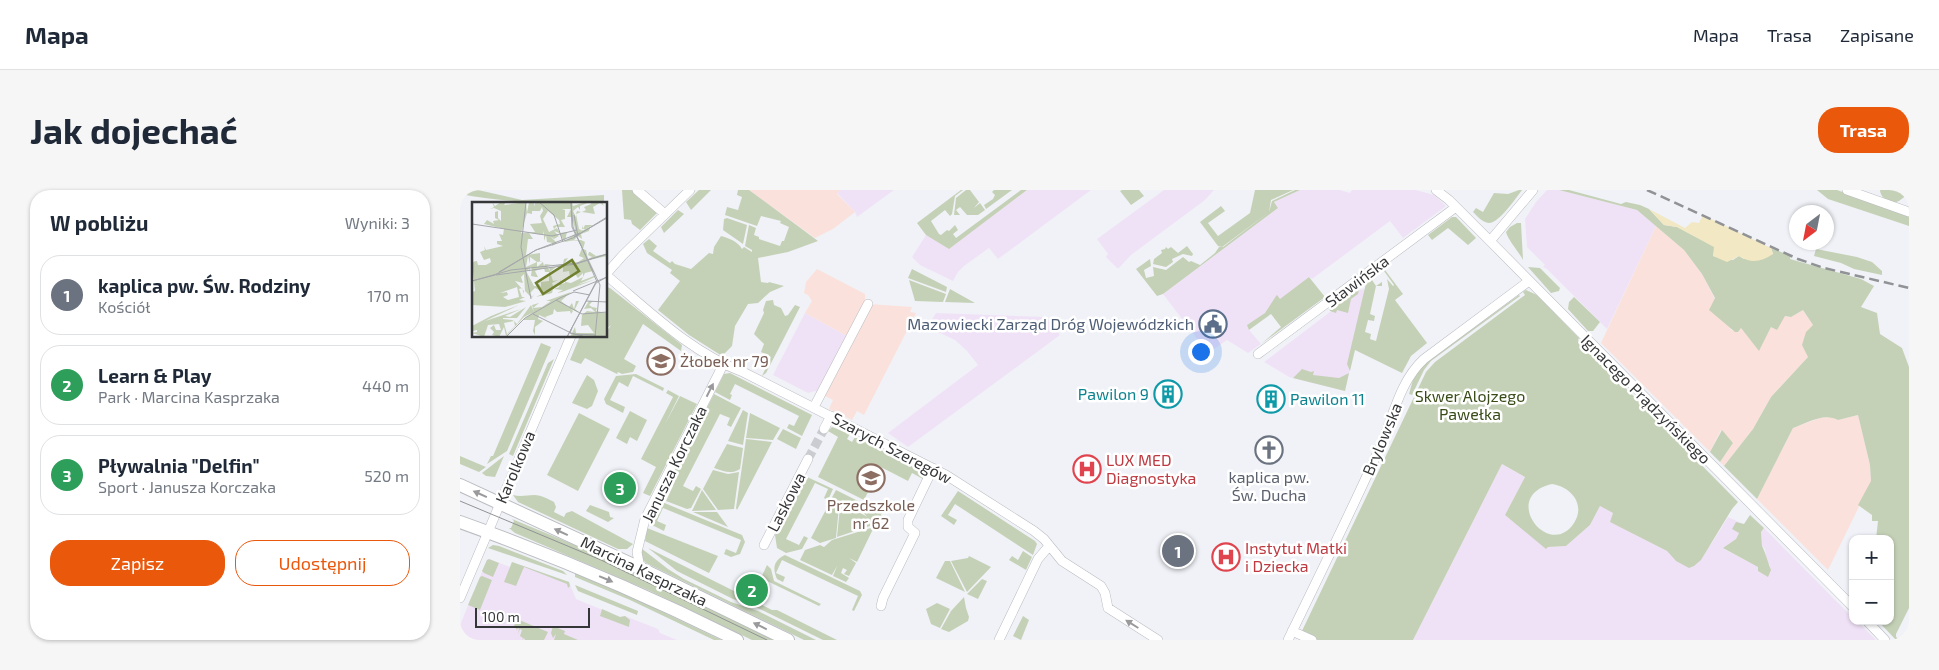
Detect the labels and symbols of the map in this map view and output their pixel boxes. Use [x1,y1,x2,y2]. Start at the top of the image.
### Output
inset map [472,202,608,338]
north arrow [1789,205,1834,250]
street label: Sławińska [1321,251,1392,311]
public building icon: Mazowiecki Zarząd Dróg Wojewódzkich [1198,309,1228,339]
place label: Mazowiecki Zarząd Dróg Wojewódzkich [907,314,1194,334]
street label: Ignacego Prądzyńskiego [1578,330,1715,467]
your location [1188,339,1214,365]
school or university icon: Żłobek nr 79 [646,346,676,376]
place label: Żłobek nr 79 [680,351,769,370]
building icon: Pawilon 9 [1153,379,1183,409]
one-way arrow [706,383,714,397]
place label: Pawilon 9 [1078,384,1149,403]
building icon: Pawilon 11 [1256,384,1286,414]
park label: Skwer Alojzego Pawełka [1415,386,1525,423]
place label: Pawilon 11 [1290,389,1365,408]
street label: Brylowska [1358,400,1405,478]
street label: Janusza Korczaka [637,402,710,525]
street label: Szarych Szeregów [829,408,955,487]
street label: Karolkowa [491,428,538,506]
church icon: kaplica pw. Św. Ducha [1254,435,1284,465]
place label: LUX MED Diagnostyka [1106,450,1196,487]
hospital icon: LUX MED Diagnostyka [1072,454,1102,484]
school or university icon: Przedszkole nr 62 [856,463,886,493]
place label: kaplica pw. Św. Ducha [1229,467,1309,504]
pin: 3 [604,469,636,507]
street label: Laskowa [763,469,809,535]
one-way arrow [473,489,487,497]
place label: Przedszkole nr 62 [827,495,915,532]
one-way arrow [554,527,568,535]
street label: Marcina Kasprzaka [578,532,711,609]
pin: 1 [1162,532,1194,570]
place label: Instytut Matki i Dziecka [1245,538,1347,575]
hospital icon: Instytut Matki i Dziecka [1211,542,1241,572]
pin: 2 [736,571,768,609]
one-way arrow [599,575,613,583]
scale bar [475,605,590,628]
one-way arrow [1125,619,1139,628]
one-way arrow [752,622,767,631]

